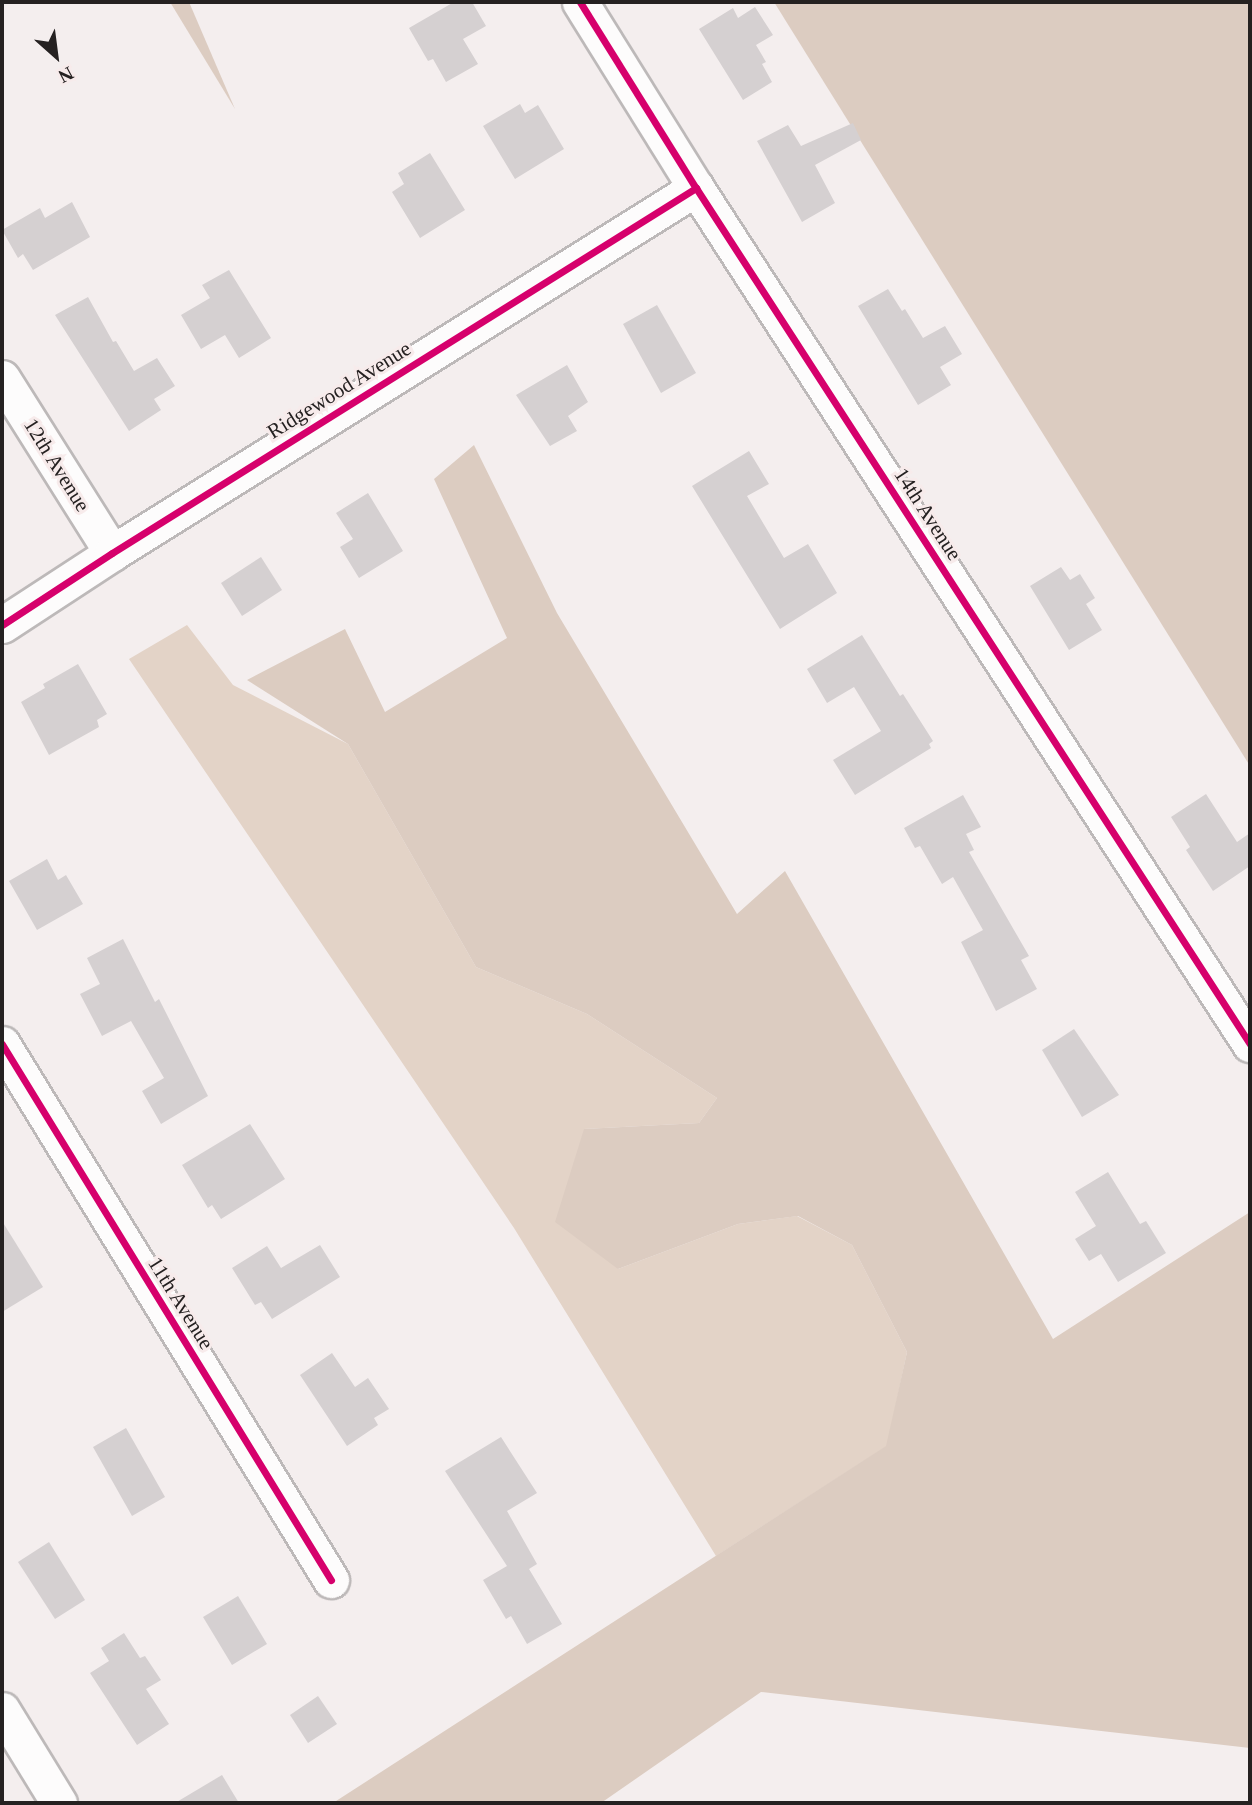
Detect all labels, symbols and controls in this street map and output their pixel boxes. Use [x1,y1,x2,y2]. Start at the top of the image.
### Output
north arrow [21,21,91,91]
text: N [55,62,77,87]
street label: Ridgewood Avenue [262,335,416,445]
street label: 12th Avenue [18,413,96,517]
street label: 14th Avenue [888,463,968,565]
street label: 11th Avenue [142,1252,220,1354]

